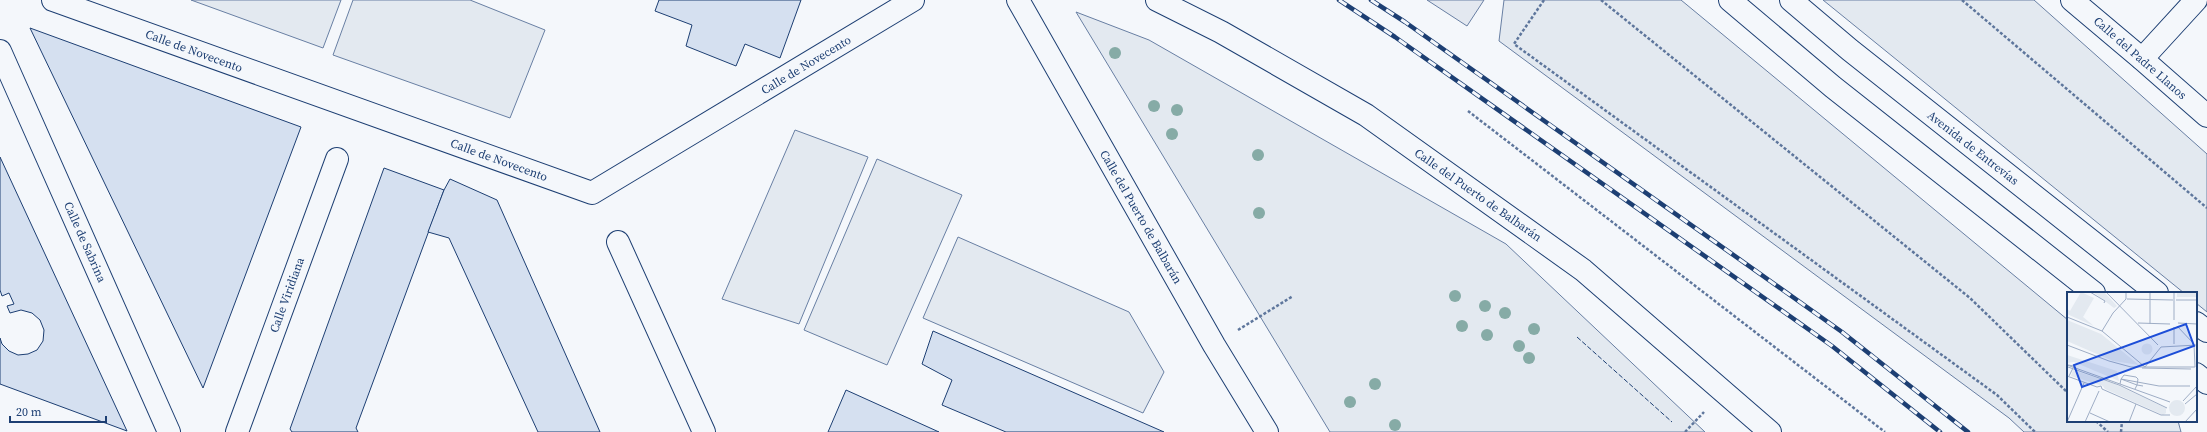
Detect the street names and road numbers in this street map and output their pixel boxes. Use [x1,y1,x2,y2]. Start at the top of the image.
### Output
street label: Calle del Padre Llanos [2090,13,2190,103]
street label: Calle de Novecento [143,26,245,76]
street label: Calle de Novecento [758,32,854,98]
street label: Avenida de Entrevías [1924,107,2022,189]
street label: Calle de Novecento [448,135,550,185]
street label: Calle del Puerto de Balbarán [1411,145,1545,245]
street label: Calle del Puerto de Balbarán [1096,147,1186,287]
street label: Calle de Sabrina [60,199,110,286]
street label: Calle Viridiana [266,254,308,335]

